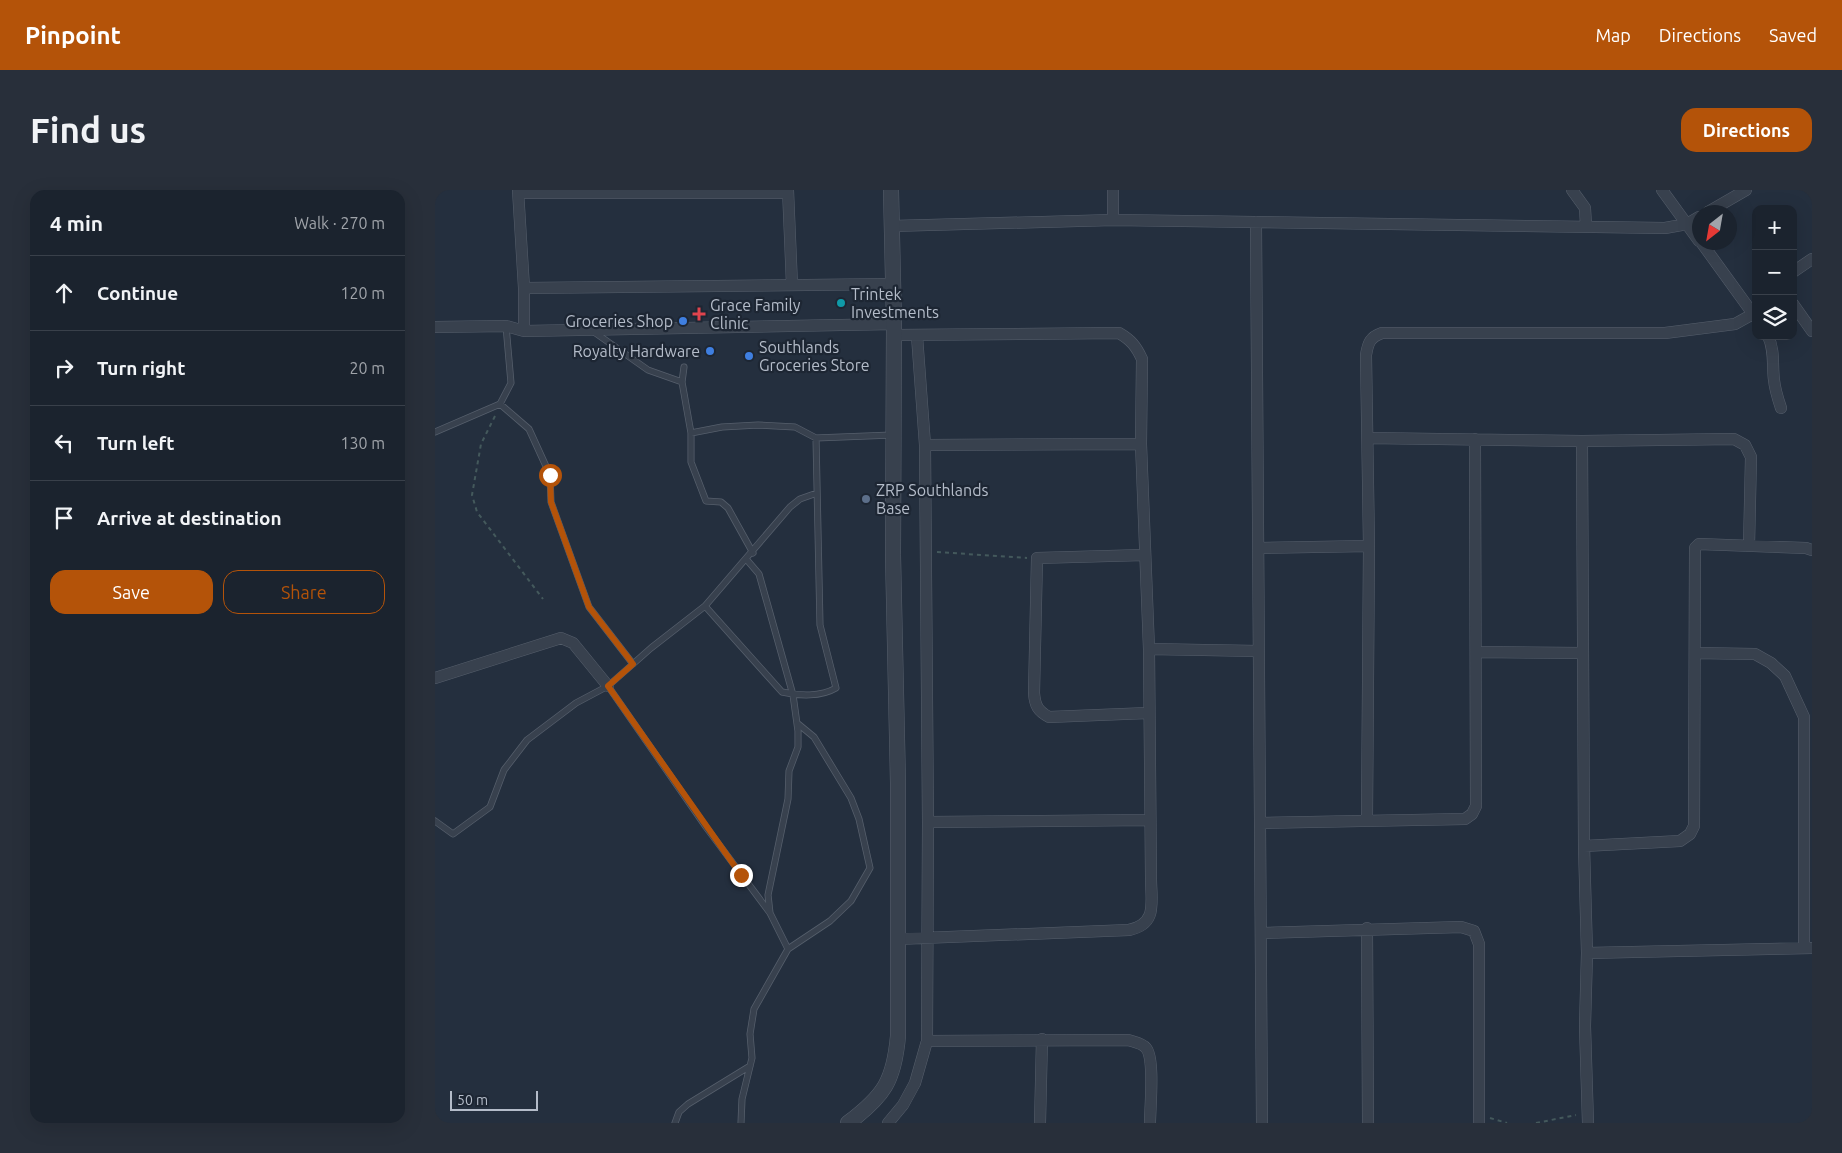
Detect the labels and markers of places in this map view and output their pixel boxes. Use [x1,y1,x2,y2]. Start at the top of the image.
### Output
place label: Trintek Investments [851,285,939,321]
place label: Grace Family Clinic [710,296,801,332]
marker: Trintek Investments [835,297,847,309]
marker: Grace Family Clinic [692,307,706,321]
place label: Groceries Shop [565,312,673,330]
marker: Groceries Shop [677,315,689,327]
place label: Southlands Groceries Store [759,338,870,374]
place label: Royalty Hardware [573,342,700,360]
marker: Royalty Hardware [704,345,716,357]
marker: Southlands Groceries Store [743,350,755,362]
place label: ZRP Southlands Base [876,481,989,517]
marker: ZRP Southlands Base [860,493,872,505]

